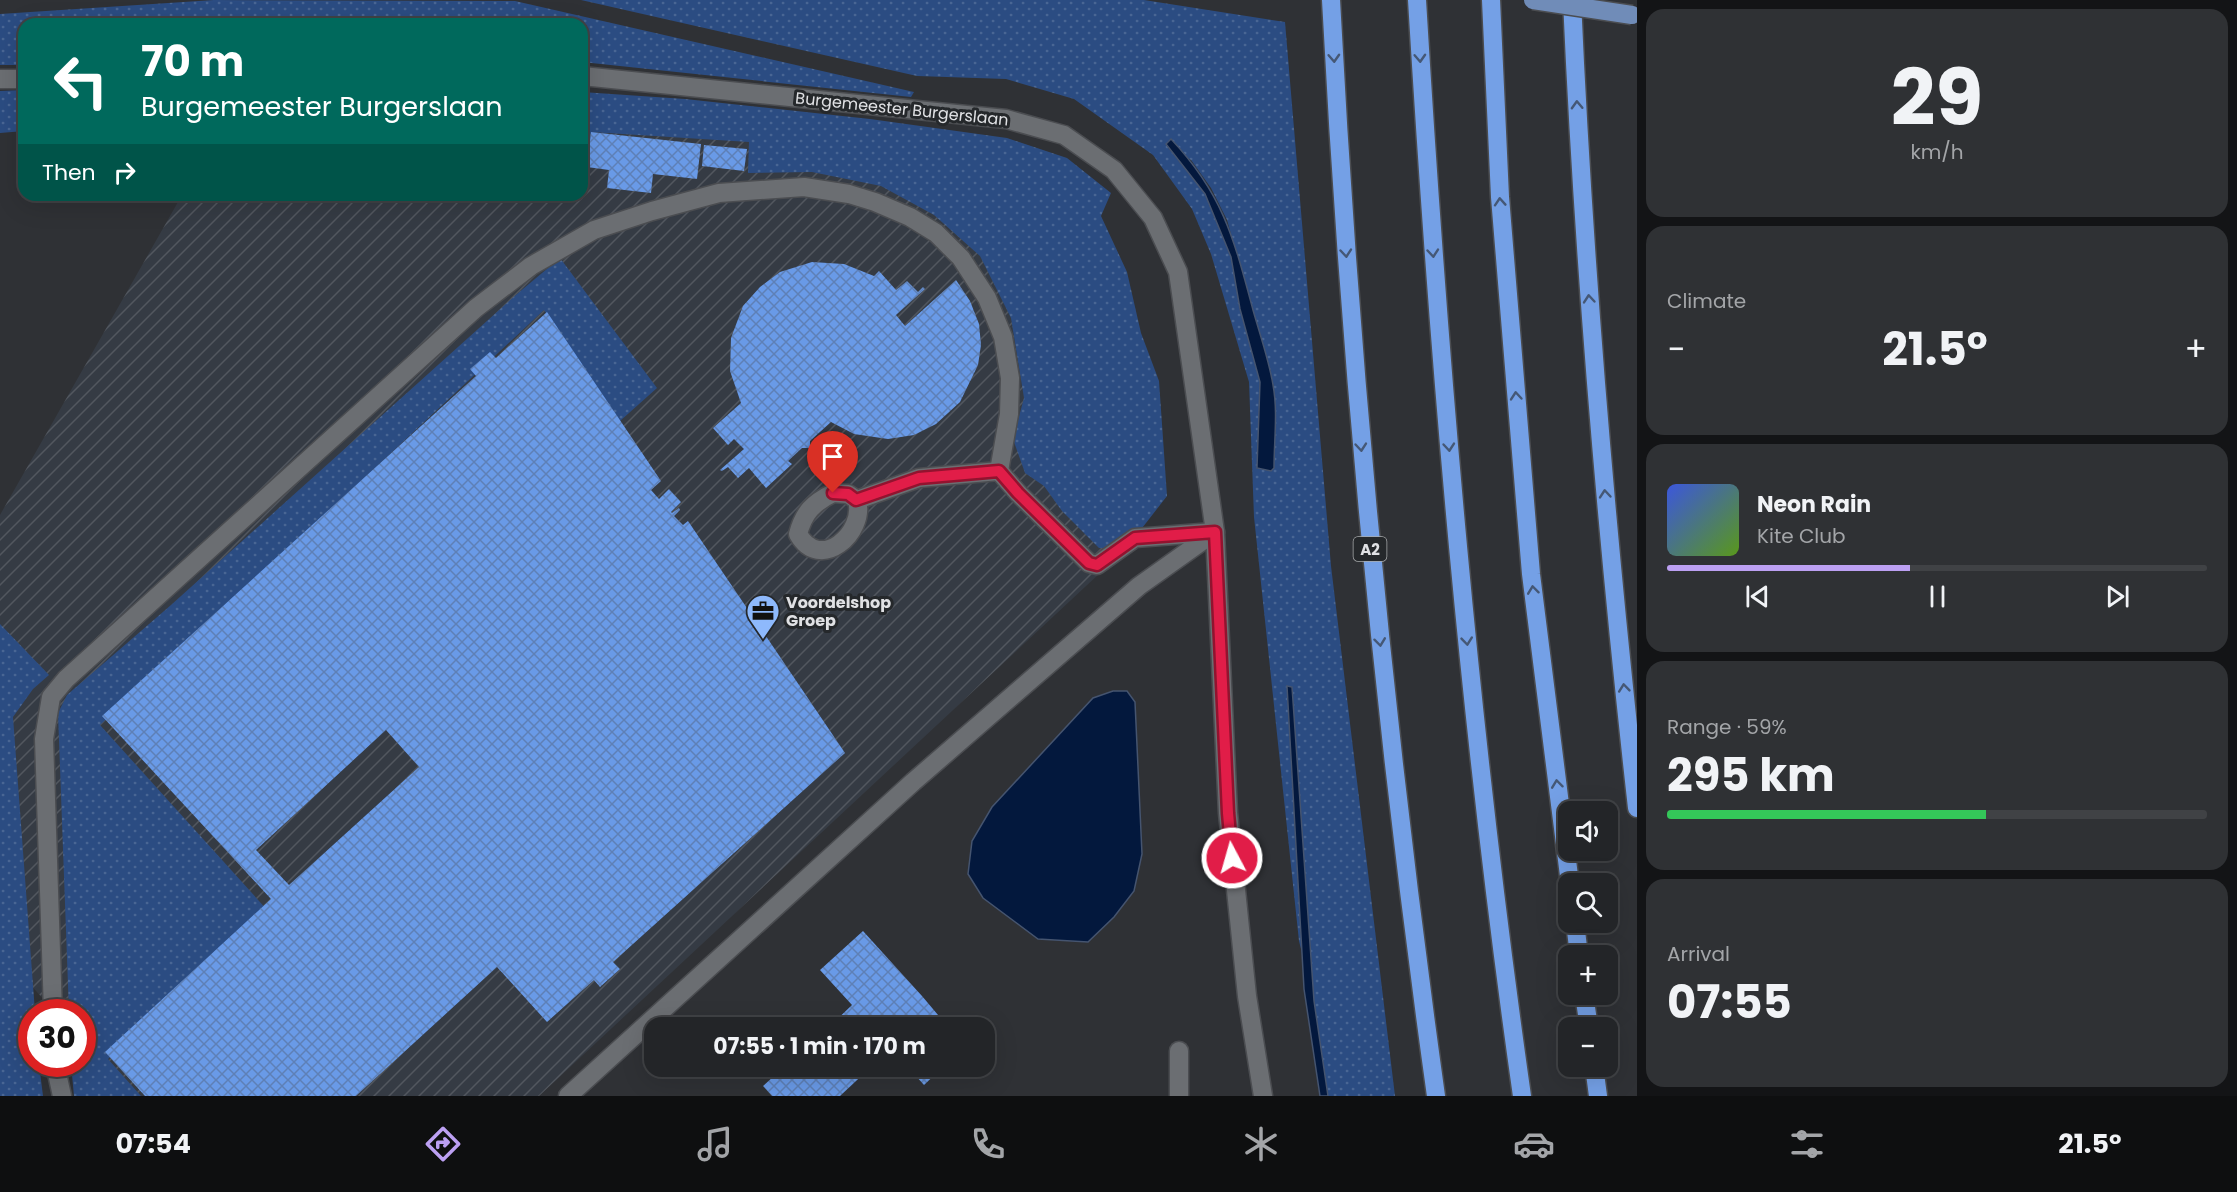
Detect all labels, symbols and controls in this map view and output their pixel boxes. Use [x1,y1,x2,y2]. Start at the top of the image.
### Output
text: 70 m [141,32,244,91]
icon: left [42,42,120,120]
text: 29 [1891,43,1983,152]
one-way arrow [1327,54,1340,63]
one-way arrow [1414,54,1427,63]
street label: Burgemeester Burgerslaan [794,86,1010,132]
text: Burgemeester Burgerslaan [141,88,503,125]
one-way arrow [1570,100,1583,109]
text: km/h [1910,138,1964,166]
icon: right [108,156,141,189]
text: Then [42,157,96,188]
one-way arrow [1494,197,1507,206]
one-way arrow [1426,248,1439,257]
one-way arrow [1339,249,1352,258]
text: Climate [1667,287,1746,315]
one-way arrow [1583,295,1596,304]
text: 21.5° [1882,318,1988,381]
text: − [1667,326,1685,373]
text: + [2184,326,2207,373]
one-way arrow [1510,392,1523,401]
pin [807,431,858,493]
icon: arrive [816,440,849,473]
one-way arrow [1355,443,1368,452]
one-way arrow [1442,443,1455,452]
one-way arrow [1599,489,1612,498]
text: Neon Rain [1757,489,1871,520]
text: Kite Club [1757,522,1846,550]
road number: A2 [1354,537,1386,561]
icon: previous [1741,580,1774,613]
icon: pause [1921,580,1954,613]
icon: next [2101,580,2134,613]
one-way arrow [1527,586,1540,595]
place label: Voordelshop Groep [786,591,891,632]
office icon: Voordelshop Groep [745,593,781,640]
one-way arrow [1373,637,1386,646]
one-way arrow [1460,637,1473,646]
one-way arrow [1618,683,1630,692]
text: Range · 59% [1667,713,1787,741]
text: 295 km [1667,744,1835,807]
one-way arrow [1552,779,1564,788]
map controls [1558,801,1618,1077]
button: sound [1558,801,1618,861]
position arrow [1200,826,1264,890]
button: search [1558,873,1618,933]
text: Arrival [1667,940,1730,968]
button: + [1558,945,1618,1005]
text: 07:55 [1667,971,1792,1034]
speed limit sign: 30 [18,999,96,1077]
button: − [1558,1017,1618,1077]
text: 07:55 · 1 min · 170 m [713,1031,926,1062]
icon: directions [422,1123,464,1165]
icon: music [694,1123,736,1165]
icon: phone [967,1123,1009,1165]
icon: climate [1240,1123,1282,1165]
icon: car [1513,1123,1555,1165]
icon: filters [1786,1123,1828,1165]
text: 07:54 [115,1125,191,1162]
text: 21.5° [2058,1125,2122,1162]

